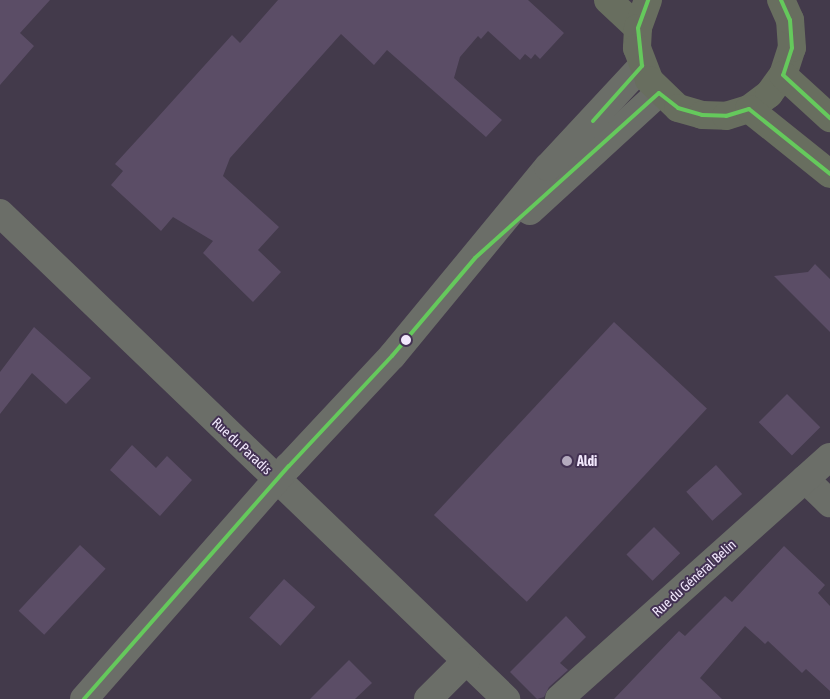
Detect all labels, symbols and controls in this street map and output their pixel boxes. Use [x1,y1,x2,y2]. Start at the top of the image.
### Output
unlabelled marker [401,335,411,345]
street label: Rue du Paradis [209,414,275,478]
place label: Aldi [577,453,597,469]
marker: Aldi [561,455,573,467]
street label: Rue du Général Belin [649,536,739,620]

